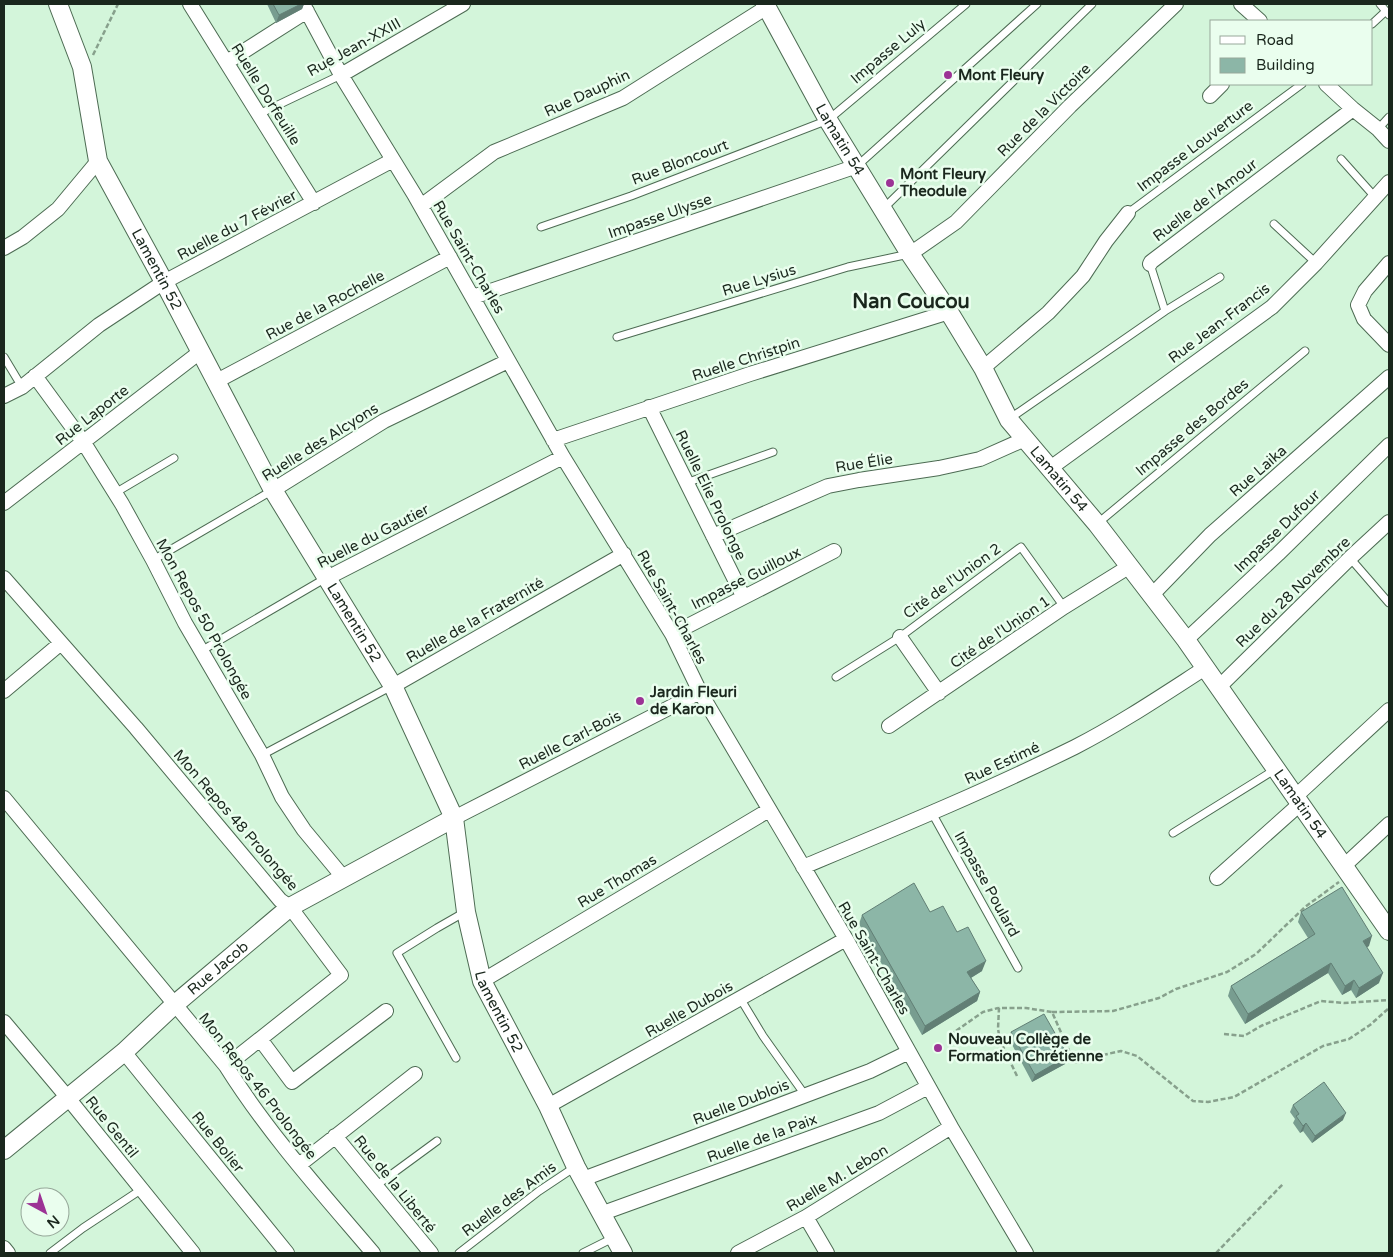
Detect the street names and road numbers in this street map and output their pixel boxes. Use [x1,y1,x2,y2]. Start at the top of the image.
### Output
street label: Rue Jean-XXIII [304,14,404,80]
street label: Impasse Luly [847,14,929,88]
street label: Ruelle Dorfeuille [227,40,305,148]
street label: Rue de la Victoire [994,60,1094,160]
street label: Rue Dauphin [541,65,633,121]
street label: Impasse Louverture [1134,97,1256,195]
street label: Lamatin 54 [812,101,869,179]
street label: Rue Bloncourt [629,135,731,189]
street label: Ruelle de l'Amour [1149,155,1261,245]
street label: Ruelle du 7 Février [174,186,300,264]
street label: Impasse Ulysse [606,190,714,242]
street label: Rue Saint-Charles [429,197,509,317]
street label: Lamentin 52 [128,225,186,313]
street label: Rue Lysius [720,260,798,300]
street label: Rue de la Rochelle [263,266,387,344]
street label: Rue Jean-Francis [1165,279,1273,367]
street label: Ruelle Christpin [690,333,802,385]
street label: Impasse des Bordes [1132,375,1252,479]
street label: Rue Laporte [52,381,132,449]
street label: Ruelle des Alcyons [259,399,381,485]
street label: Ruelle Elie Prolonge [672,427,750,563]
street label: Rue Laika [1226,441,1290,501]
street label: Lamatin 54 [1026,443,1092,516]
street label: Rue Élie [834,450,894,476]
street label: Impasse Dufour [1230,485,1324,576]
street label: Ruelle du Gautier [314,500,432,572]
street label: Rue du 28 Novembre [1232,533,1354,651]
street label: Mon Repos 50 Prolongée [152,535,256,703]
street label: Cité de l'Union 2 [900,539,1004,623]
street label: Impasse Guilloux [688,543,804,613]
street label: Rue Saint-Charles [633,547,711,667]
street label: Ruelle de la Fraternité [403,573,547,667]
street label: Lamentin 52 [323,580,385,666]
street label: Cité de l'Union 1 [947,592,1053,672]
street label: Ruelle Carl-Bois [516,707,624,773]
street label: Rue Estimé [962,738,1042,788]
street label: Mon Repos 48 Prolongée [170,746,302,894]
street label: Lamatin 54 [1270,766,1331,842]
street label: Impasse Poulard [951,828,1023,940]
street label: Rue Thomas [574,850,660,912]
street label: Rue Saint-Charles [834,898,914,1018]
street label: Rue Jacob [184,937,252,999]
street label: Lamentin 52 [471,969,527,1056]
street label: Ruelle Dubois [642,977,736,1041]
street label: Mon Repos 46 Prolongée [195,1009,321,1163]
street label: Ruelle Dublois [690,1075,792,1129]
street label: Rue Gentil [82,1092,142,1162]
street label: Rue Bolier [188,1108,248,1176]
street label: Ruelle de la Paix [704,1110,820,1166]
street label: Rue de la Liberté [350,1132,440,1236]
street label: Ruelle M. Lebon [783,1141,891,1215]
street label: Ruelle des Amis [458,1158,560,1240]

